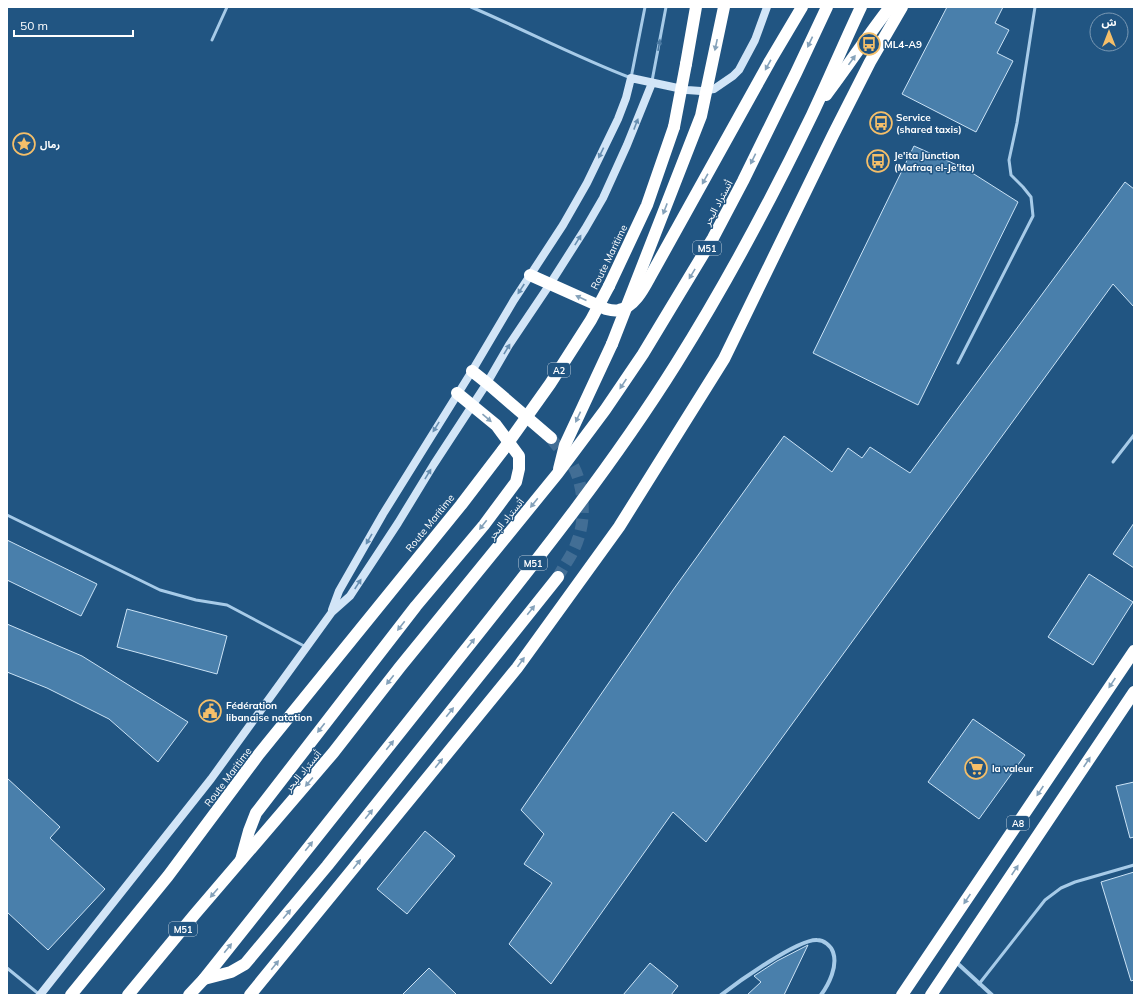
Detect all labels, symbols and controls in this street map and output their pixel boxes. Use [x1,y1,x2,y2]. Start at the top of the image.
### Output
scale bar [14,12,133,38]
north arrow [1089,12,1129,52]
text: ش [1101,15,1117,29]
text: 50 m [20,18,48,33]
bus stop icon: ML4-A9 [856,31,882,57]
one-way arrow [807,37,813,48]
place label: ML4-A9 [884,38,922,51]
one-way arrow [656,39,662,51]
one-way arrow [713,39,719,51]
one-way arrow [848,54,856,65]
one-way arrow [765,59,772,71]
bus stop icon: Service (shared taxis) [868,110,894,136]
place label: Service (shared taxis) [896,111,962,136]
one-way arrow [633,119,639,130]
place icon: رمال [11,131,37,157]
place label: رمال [40,138,60,151]
one-way arrow [598,148,604,159]
bus stop icon: Je'ita Junction (Mafraq el-Je'ita) [865,148,891,174]
place label: Je'ita Junction (Mafraq el-Je'ita) [894,149,975,174]
one-way arrow [750,154,756,165]
one-way arrow [702,173,709,185]
street label: أتستراد البحر [700,178,736,229]
one-way arrow [661,203,667,215]
street label: Route Maritime [588,222,630,292]
one-way arrow [574,234,581,246]
road number: M51 [693,241,721,255]
one-way arrow [688,268,695,280]
one-way arrow [517,284,525,294]
one-way arrow [575,295,587,301]
one-way arrow [503,343,510,355]
road number: A2 [548,363,570,377]
one-way arrow [619,379,627,389]
one-way arrow [575,411,581,423]
one-way arrow [482,414,492,423]
one-way arrow [433,422,440,433]
one-way arrow [424,468,431,480]
street label: Route Maritime [403,492,457,554]
street label: أتستراد البحر [485,495,527,543]
one-way arrow [529,498,538,509]
one-way arrow [479,520,488,531]
one-way arrow [365,533,372,545]
road number: M51 [519,556,547,570]
one-way arrow [354,579,362,589]
one-way arrow [527,605,536,616]
one-way arrow [396,620,405,631]
one-way arrow [467,637,475,648]
one-way arrow [517,657,525,668]
one-way arrow [386,675,394,686]
one-way arrow [1108,678,1116,689]
public building icon: Fédération libanaise natation [197,698,223,724]
place label: Fédération libanaise natation [226,699,312,724]
one-way arrow [446,706,455,717]
one-way arrow [317,723,326,734]
one-way arrow [386,739,395,750]
street label: Route Maritime [202,745,254,809]
street label: أتستراد البحر [281,747,324,795]
supermarket icon: la valeur [963,755,989,781]
one-way arrow [1083,756,1091,767]
one-way arrow [435,758,444,769]
place label: la valeur [992,762,1033,775]
one-way arrow [304,777,313,787]
one-way arrow [1036,786,1044,797]
one-way arrow [365,808,373,819]
road number: A8 [1007,816,1029,830]
one-way arrow [305,841,314,852]
one-way arrow [353,859,361,869]
one-way arrow [1011,864,1019,875]
one-way arrow [209,888,219,898]
one-way arrow [963,894,971,904]
one-way arrow [282,909,291,919]
road number: M51 [169,922,197,936]
one-way arrow [224,943,233,954]
one-way arrow [270,959,279,970]

